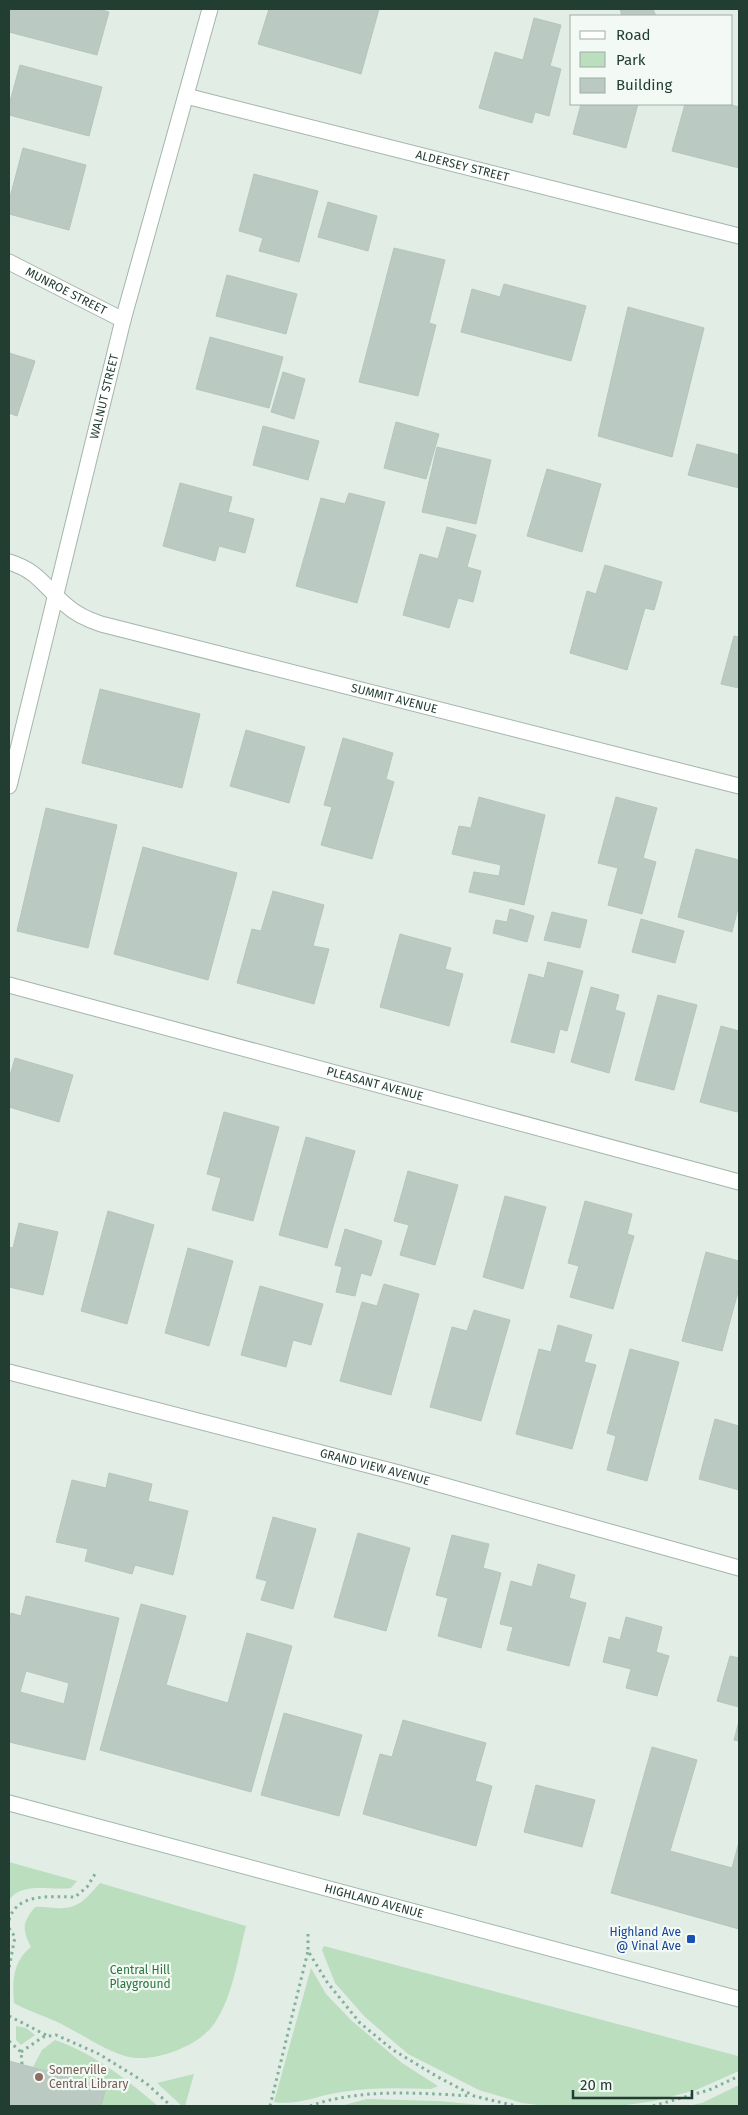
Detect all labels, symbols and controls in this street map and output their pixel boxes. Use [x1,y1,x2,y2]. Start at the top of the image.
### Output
legend [570,15,733,105]
text: Road [616,26,651,44]
text: Park [616,51,646,69]
text: Building [616,76,672,94]
street label: ALDERSEY STREET [414,147,511,185]
street label: MUNROE STREET [23,265,110,318]
street label: WALNUT STREET [87,352,122,440]
street label: SUMMIT AVENUE [350,681,439,716]
street label: PLEASANT AVENUE [325,1064,425,1103]
street label: GRAND VIEW AVENUE [318,1446,431,1488]
street label: HIGHLAND AVENUE [323,1881,425,1921]
place label: Highland Ave @ Vinal Ave [610,1925,681,1953]
marker: Highland Ave @ Vinal Ave [685,1933,697,1945]
park label: Central Hill Playground [109,1963,171,1991]
place label: Somerville Central Library [49,2063,129,2091]
scale bar [573,2068,692,2100]
marker: Somerville Central Library [33,2071,45,2083]
text: 20 m [580,2076,613,2094]

